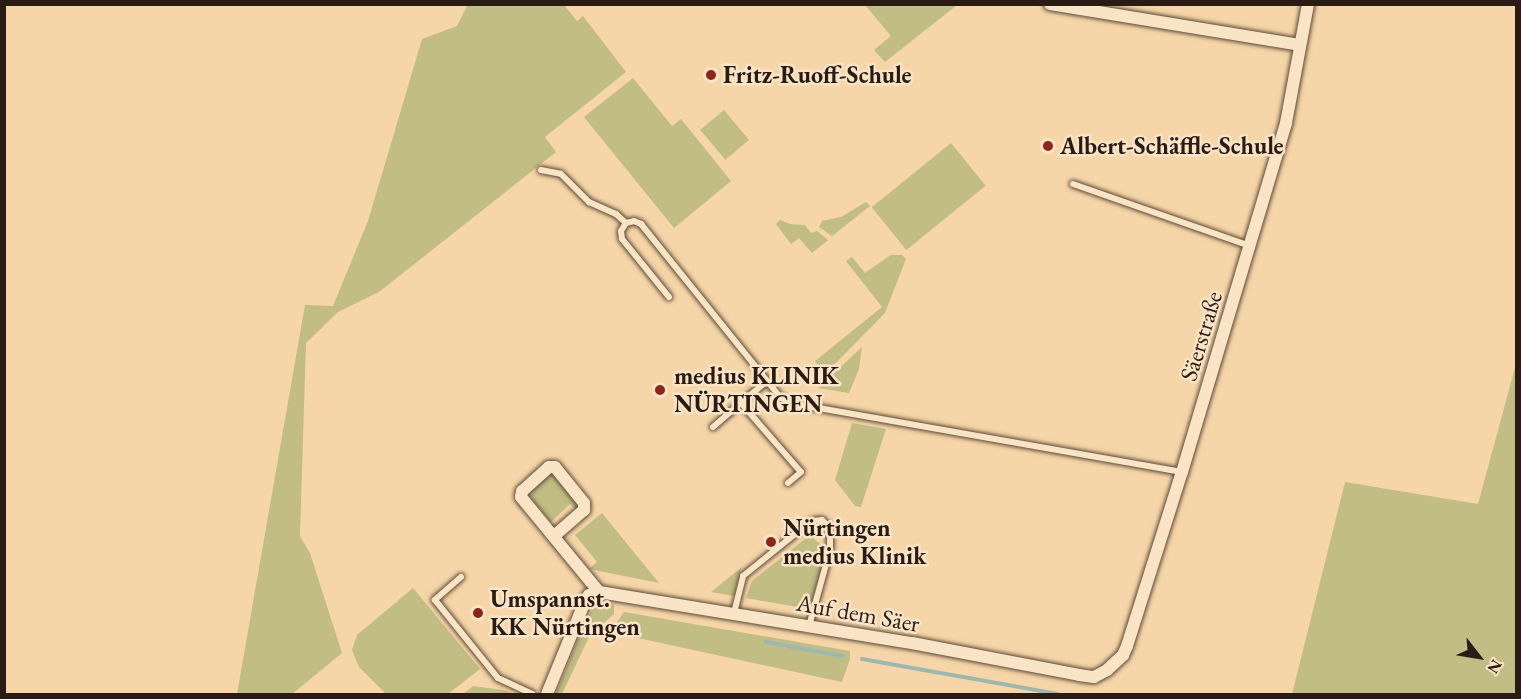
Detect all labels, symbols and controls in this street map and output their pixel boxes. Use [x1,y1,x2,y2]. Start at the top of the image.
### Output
place label: Fritz-Ruoff-Schule [723,61,911,89]
marker: Fritz-Ruoff-Schule [704,68,718,82]
place label: Albert-Schäffle-Schule [1060,132,1284,160]
marker: Albert-Schäffle-Schule [1041,139,1055,153]
street label: Säerstraße [1174,288,1228,384]
place label: medius KLINIK NÜRTINGEN [674,362,839,418]
marker: medius KLINIK NÜRTINGEN [651,381,669,399]
place label: Nürtingen medius Klinik [783,514,926,570]
marker: Nürtingen medius Klinik [764,535,778,549]
place label: Umspannst. KK Nürtingen [490,585,640,641]
street label: Auf dem Säer [794,588,922,638]
marker: Umspannst. KK Nürtingen [471,606,485,620]
north arrow [1449,627,1509,687]
text: N [1483,656,1507,677]

